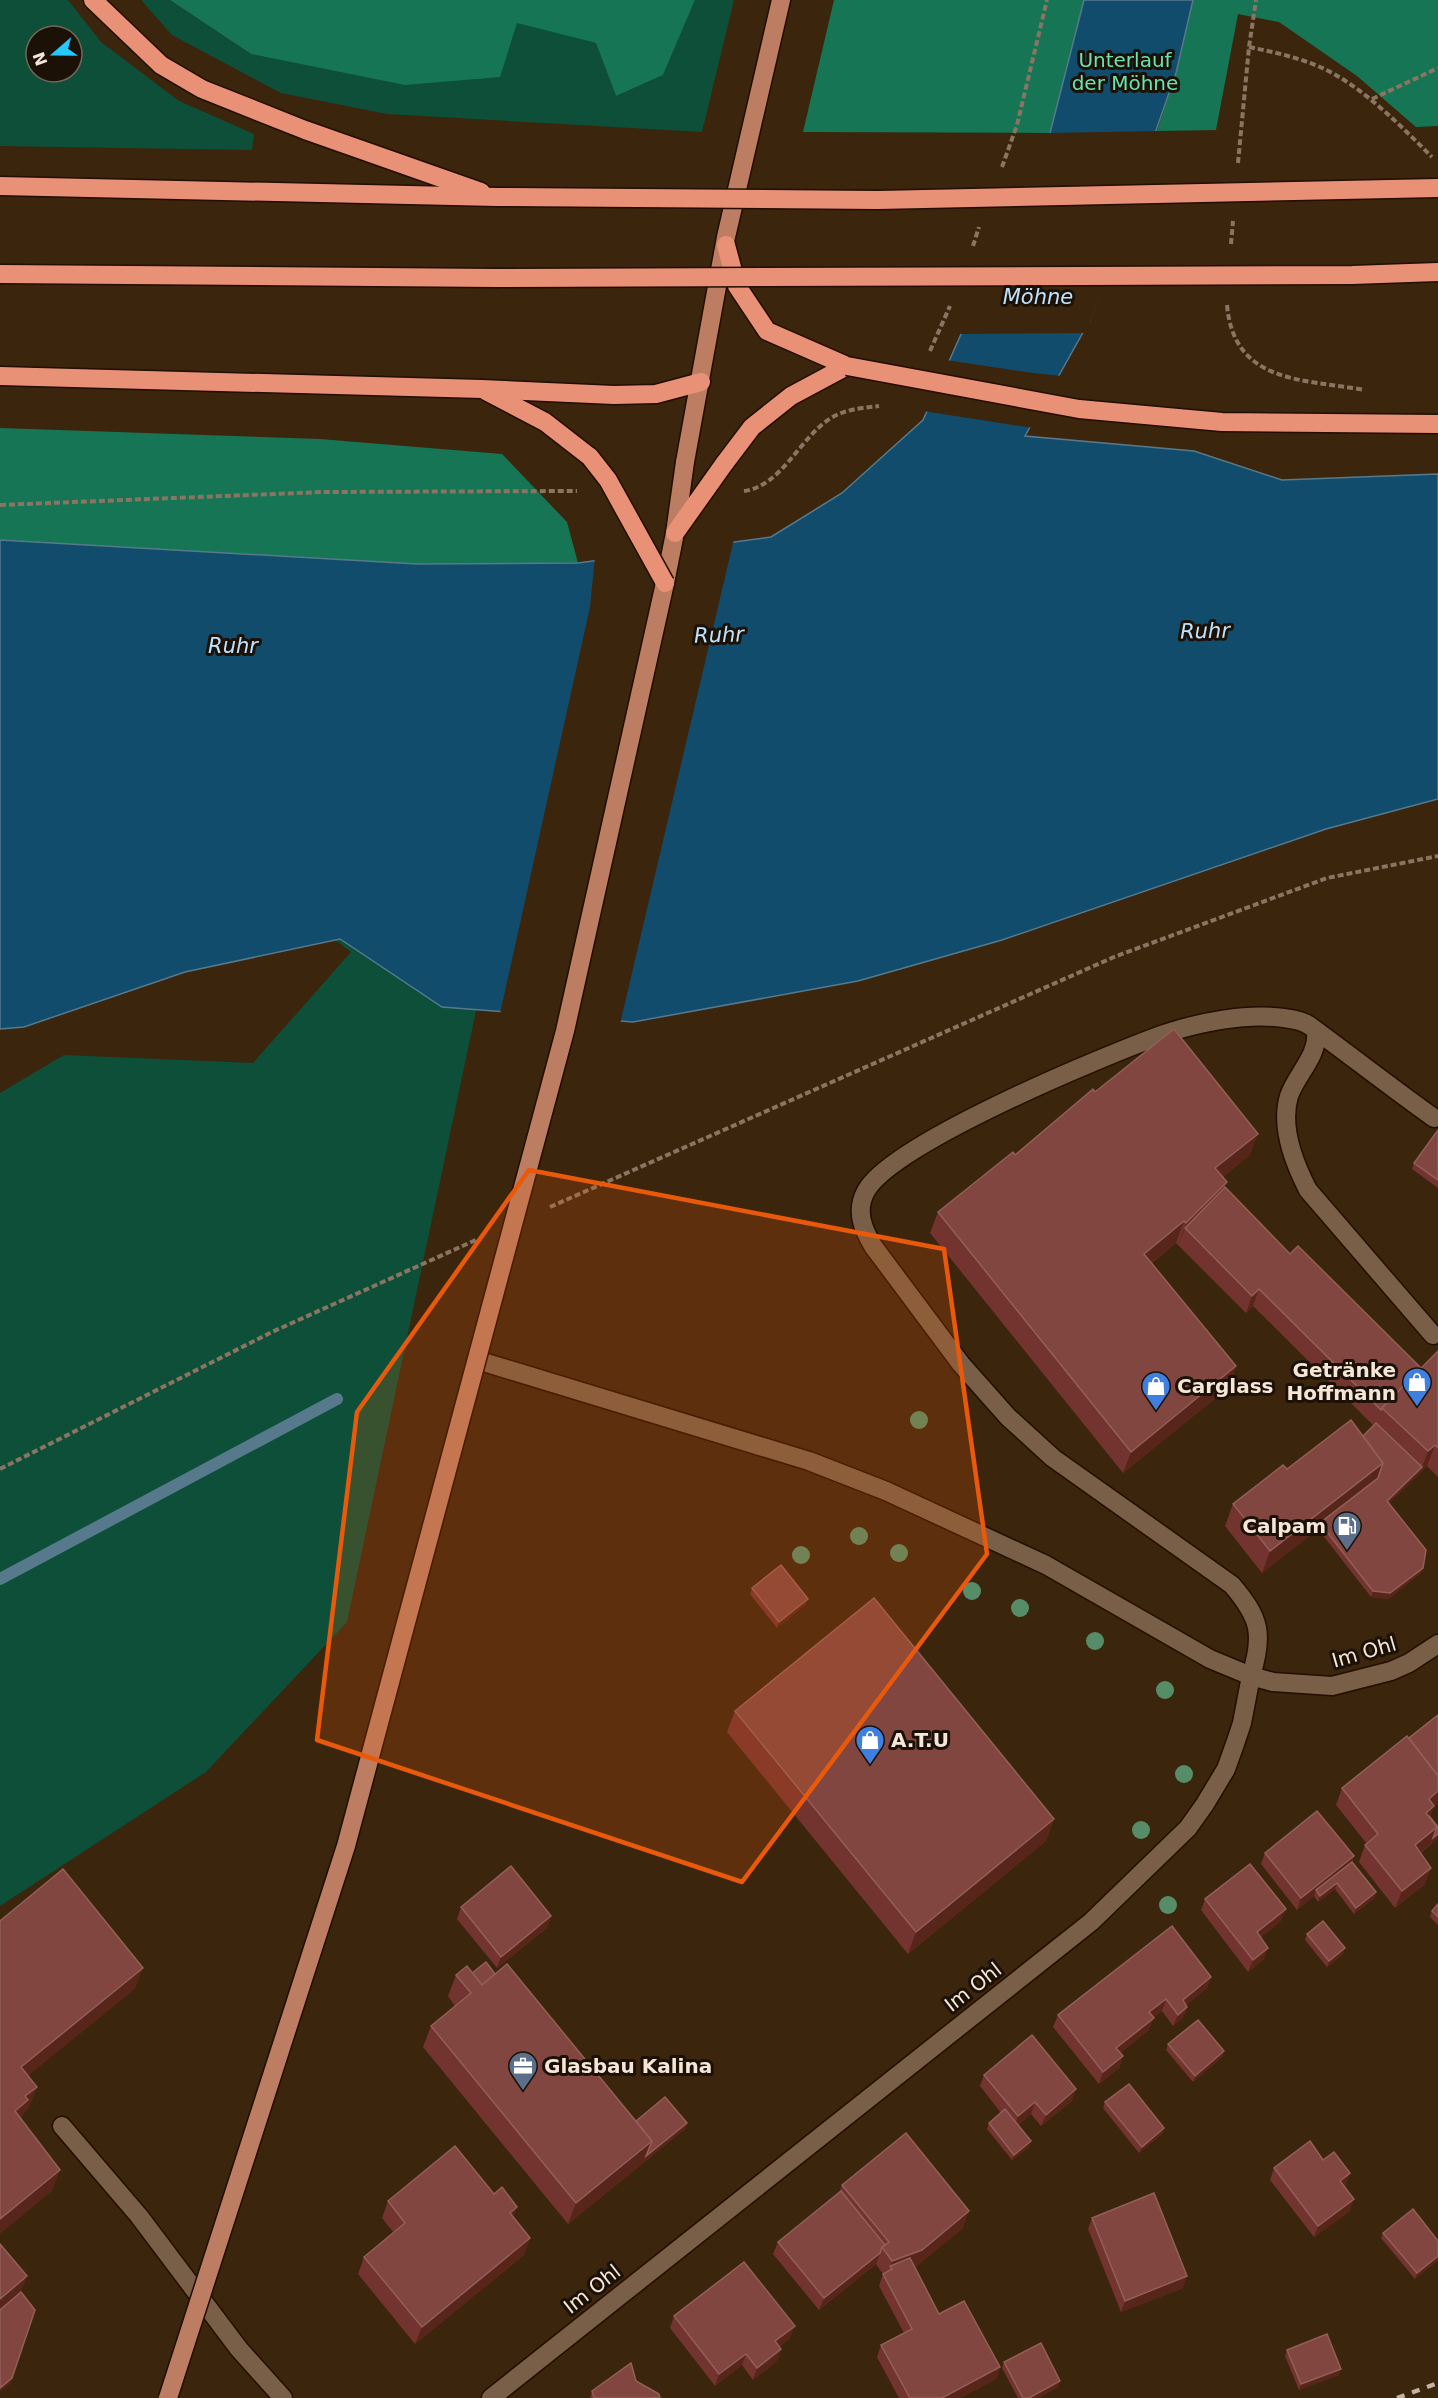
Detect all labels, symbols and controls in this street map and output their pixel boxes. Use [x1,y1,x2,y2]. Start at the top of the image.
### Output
north arrow [24,24,84,84]
park label: Unterlauf der Möhne [1072,48,1178,95]
text: N [29,49,52,69]
water label: Möhne [1003,285,1073,309]
water label: Ruhr [1180,619,1231,643]
water label: Ruhr [694,622,746,648]
water label: Ruhr [208,634,259,658]
place label: Getränke Hoffmann [1287,1358,1396,1405]
shop icon: Getränke Hoffmann [1401,1366,1433,1408]
shop icon: Carglass [1140,1370,1172,1412]
place label: Carglass [1177,1374,1274,1398]
fuel station icon: Calpam [1331,1510,1363,1552]
place label: Calpam [1242,1514,1326,1538]
street label: Im Ohl [1329,1631,1399,1673]
shop icon: A.T.U [854,1724,886,1766]
place label: A.T.U [891,1728,949,1752]
street label: Im Ohl [940,1957,1006,2017]
office icon: Glasbau Kalina [507,2050,539,2092]
place label: Glasbau Kalina [544,2054,712,2078]
street label: Im Ohl [559,2259,625,2319]

